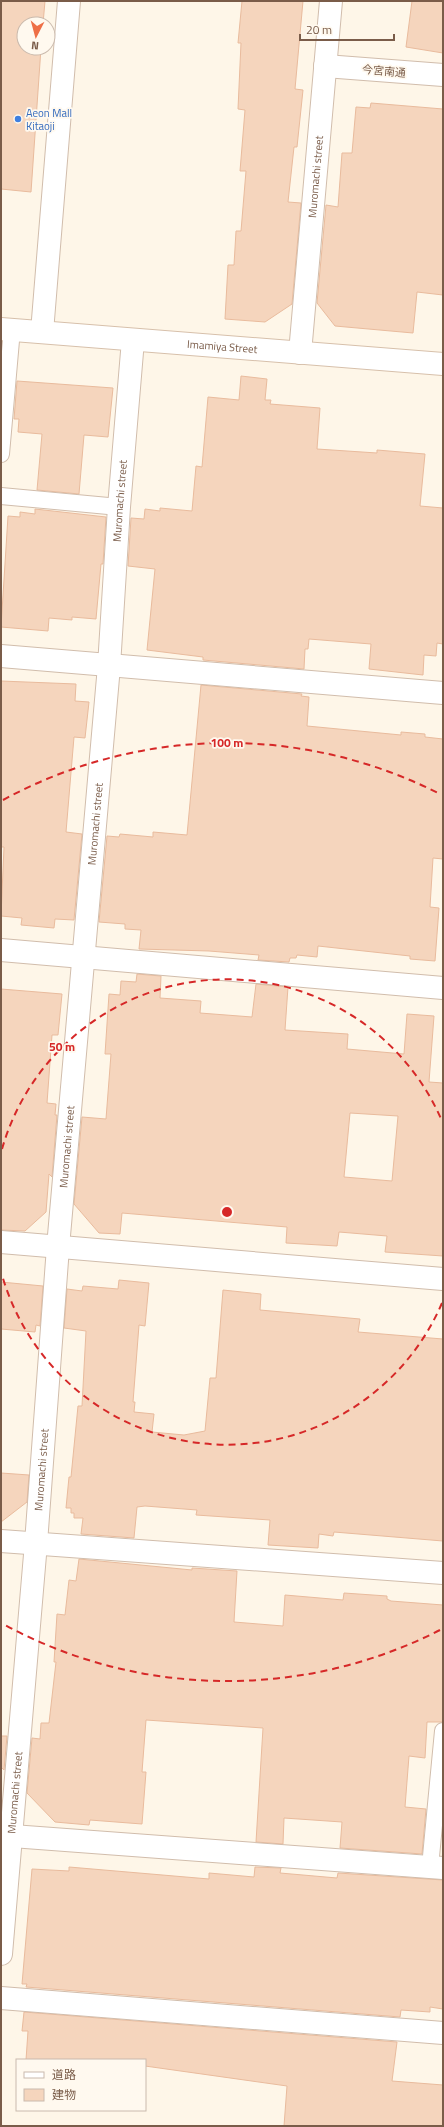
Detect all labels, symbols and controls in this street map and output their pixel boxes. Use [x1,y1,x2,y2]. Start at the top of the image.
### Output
north arrow [16,16,56,56]
scale bar [300,16,394,42]
text: 20 m [306,20,332,39]
text: N [30,38,40,54]
street label: 今宮南通 [361,61,407,81]
place label: Aeon Mall Kitaoji [26,105,72,134]
marker: Aeon Mall Kitaoji [13,114,23,124]
street label: Muromachi street [304,135,327,219]
street label: Imamiya Street [186,336,258,357]
street label: Muromachi street [109,459,131,543]
text: 100 m [211,733,243,752]
street label: Muromachi street [84,782,107,866]
text: 50 m [49,1037,75,1056]
street label: Muromachi street [55,1105,78,1189]
centre of rings [220,1205,234,1219]
street label: Muromachi street [30,1428,52,1511]
street label: Muromachi street [3,1751,26,1834]
legend [16,2059,146,2111]
text: 道路 [52,2065,76,2084]
text: 建物 [52,2085,76,2104]

